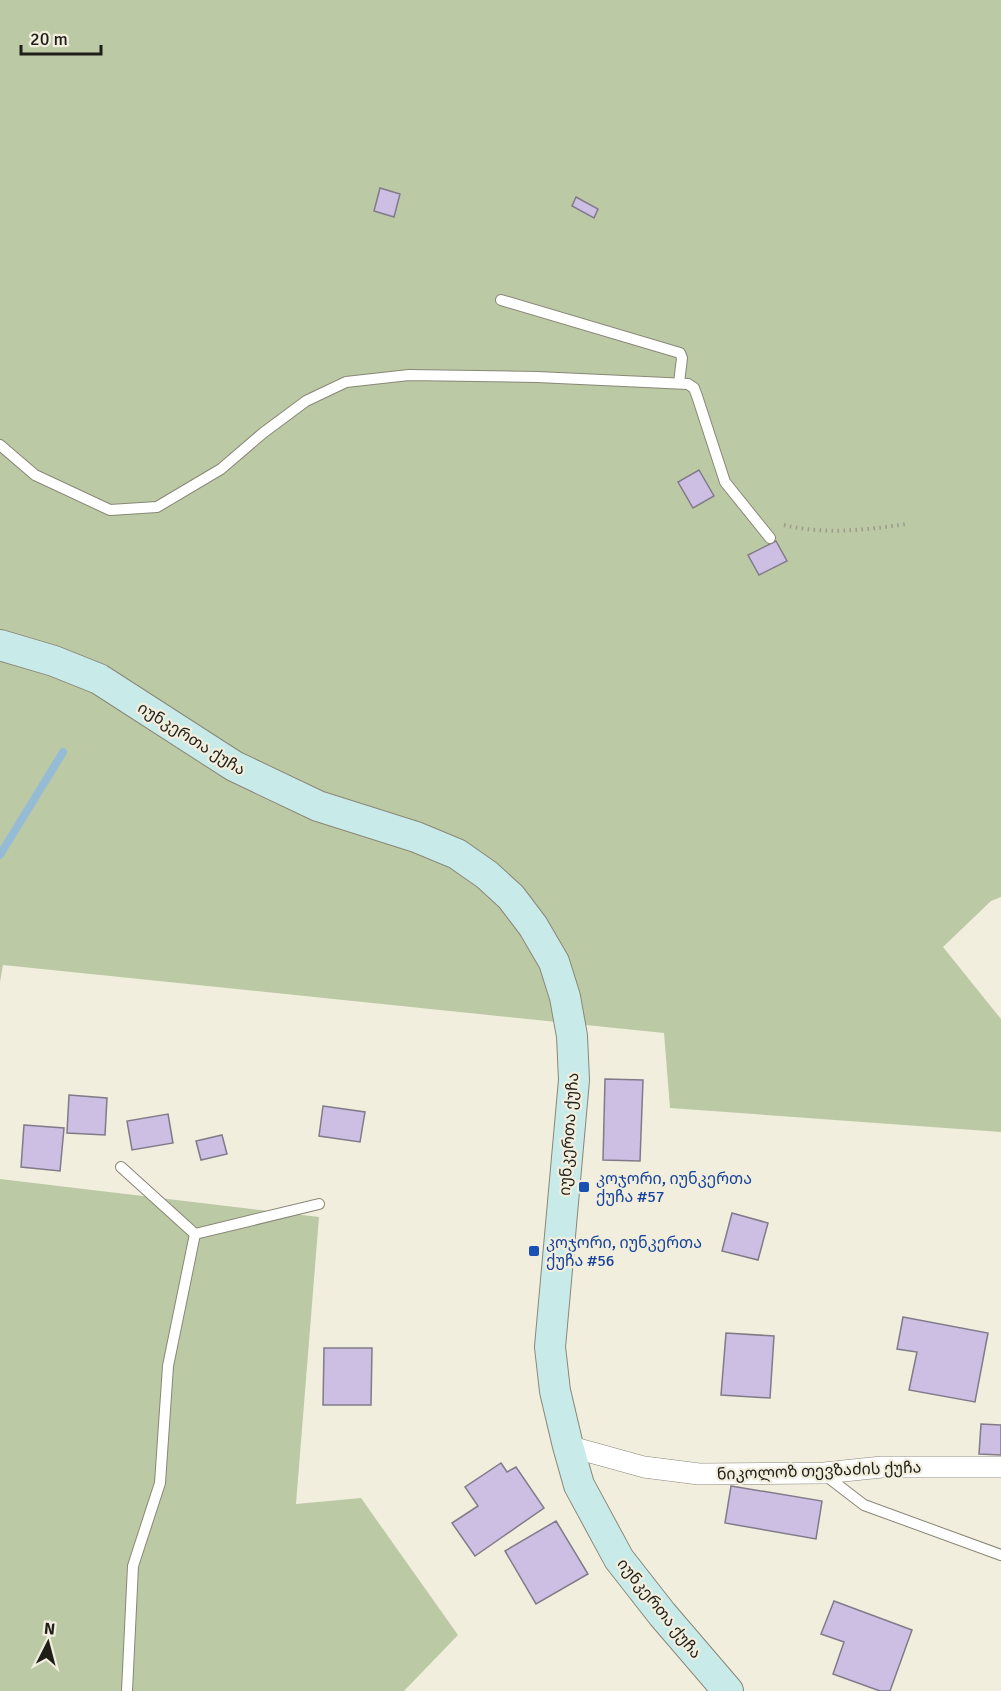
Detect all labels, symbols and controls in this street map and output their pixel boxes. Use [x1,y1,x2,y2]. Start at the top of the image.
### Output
scale bar [21,18,100,56]
text: 20 m [30,28,68,50]
street label: იუნკერთა ქუჩა [134,698,249,780]
street label: იუნკერთა ქუჩა [555,1072,583,1196]
place label: კოჯორი, იუნკერთა ქუჩა #57 [596,1169,752,1207]
marker: კოჯორი, იუნკერთა ქუჩა #57 [577,1180,591,1194]
place label: კოჯორი, იუნკერთა ქუჩა #56 [546,1233,702,1271]
marker: კოჯორი, იუნკერთა ქუჩა #56 [527,1244,541,1258]
street label: ნიკოლოზ თევზაძის ქუჩა [716,1457,922,1485]
street label: იუნკერთა ქუჩა [613,1554,706,1663]
north arrow [18,1613,78,1673]
text: N [43,1619,56,1640]

